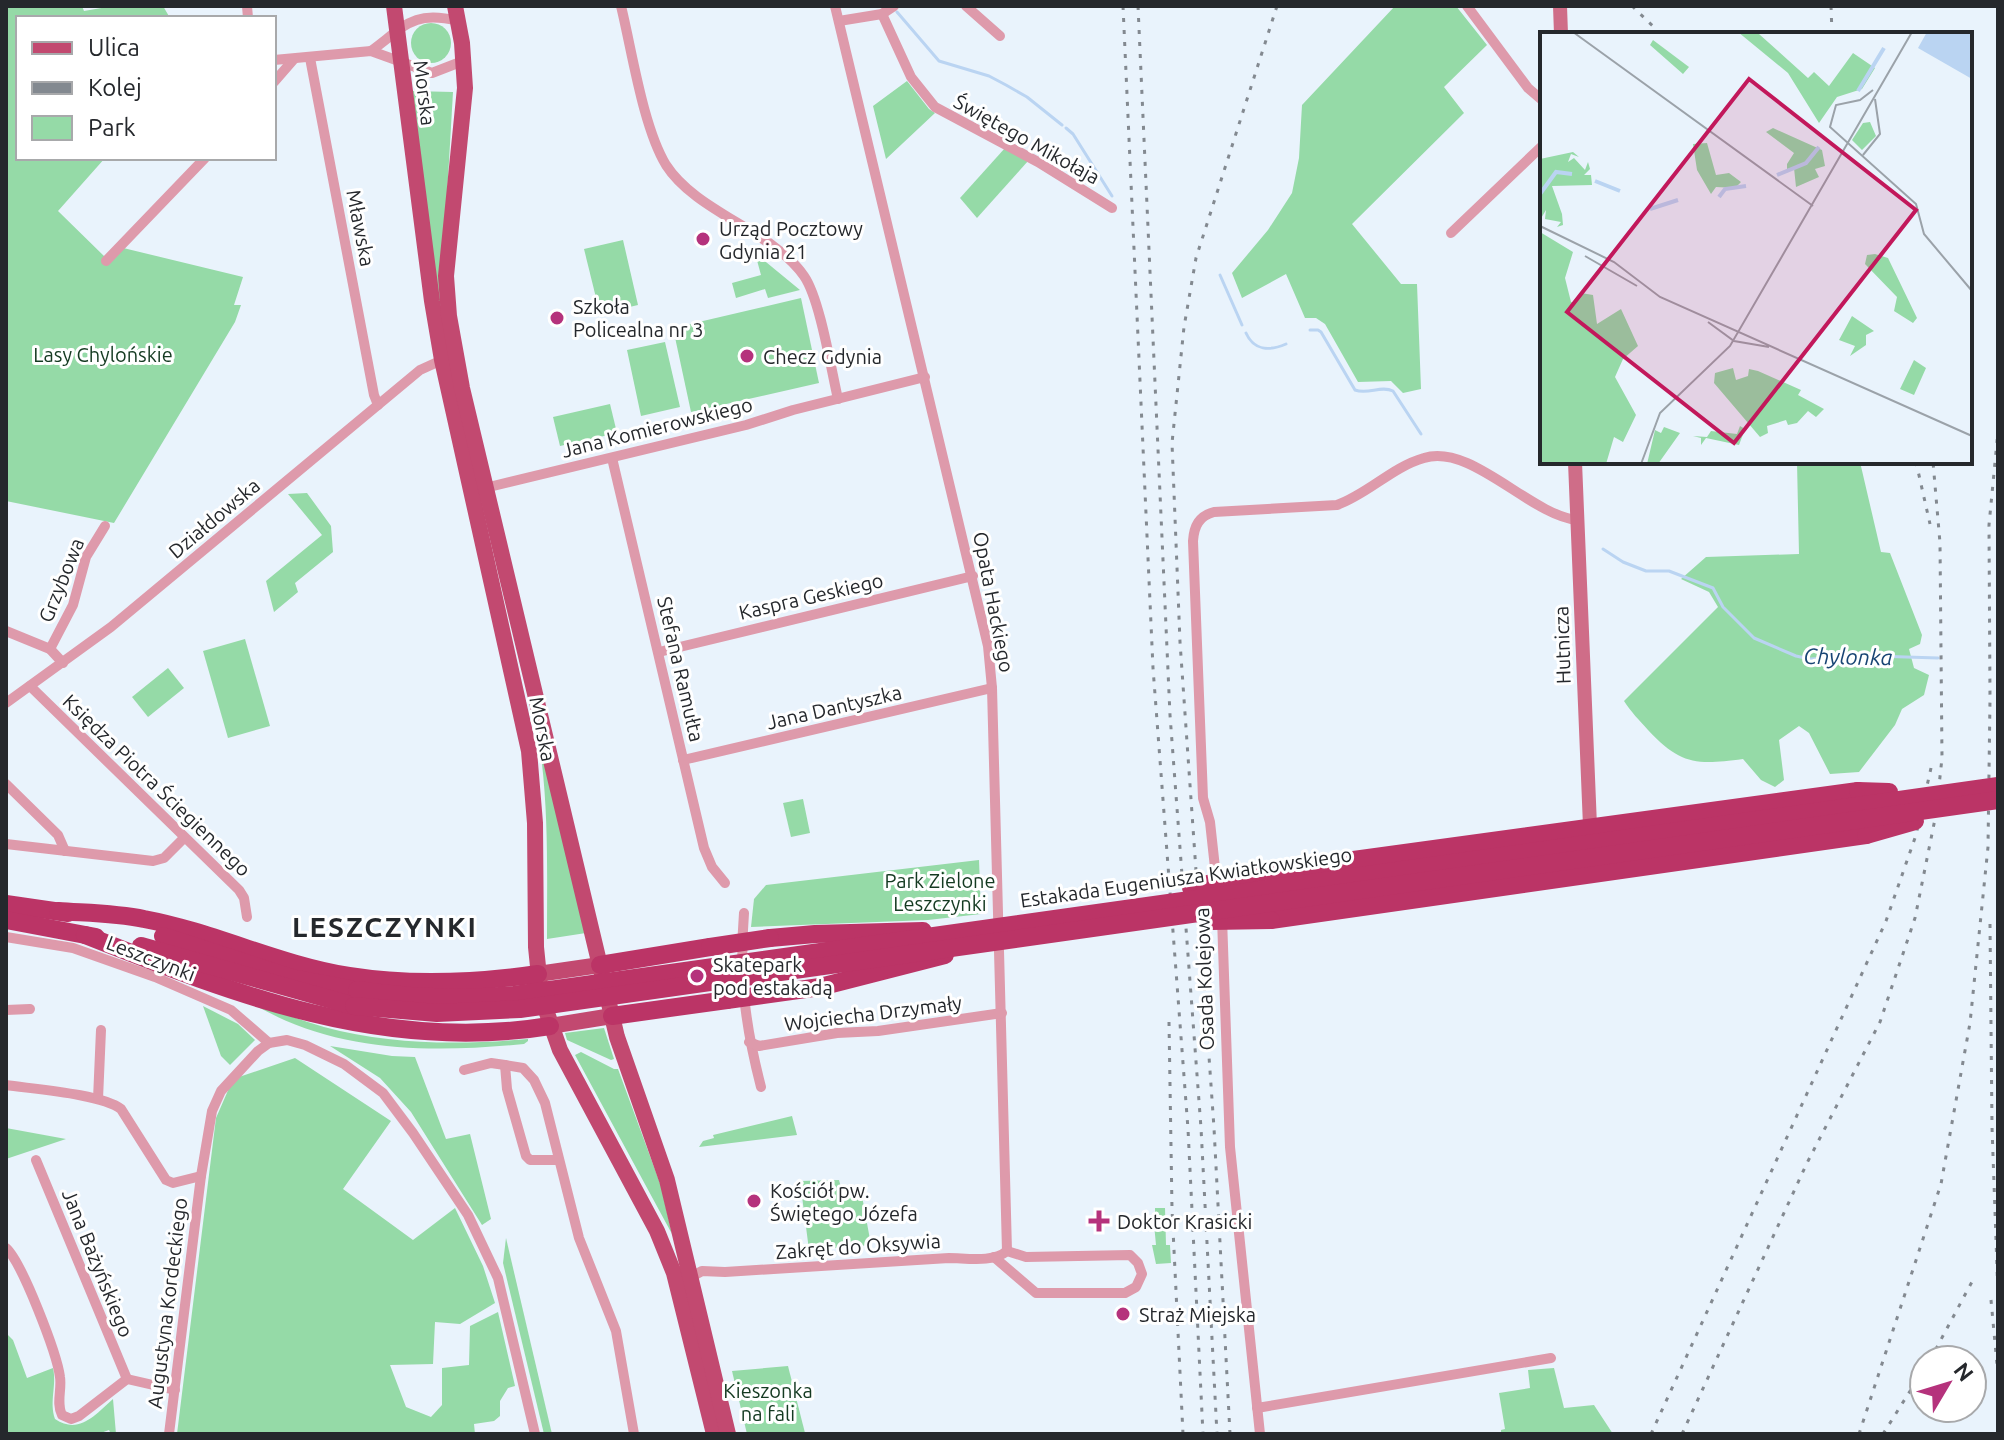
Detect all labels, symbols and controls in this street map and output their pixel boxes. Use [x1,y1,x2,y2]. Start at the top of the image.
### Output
legend [16,16,276,160]
inset map [1540,32,1972,464]
text: Ulica [88,34,140,61]
street label: Morska [410,59,440,127]
text: Kolej [88,74,142,101]
street label: Świętego Mikołaja [950,89,1104,189]
text: Park [88,114,136,141]
street label: Mławska [342,188,380,268]
place label: Urząd Pocztowy Gdynia 21 [719,217,863,263]
marker: Urząd Pocztowy Gdynia 21 [694,230,712,248]
place label: Szkoła Policealna nr 3 [573,295,703,341]
marker: Szkoła Policealna nr 3 [548,309,566,327]
park label: Lasy Chylońskie [33,343,173,366]
place label: Checz Gdynia [763,345,882,368]
marker: Checz Gdynia [738,347,756,365]
street label: Jana Komierowskiego [559,392,755,462]
street label: Działdowska [164,473,264,563]
street label: Opata Hackiego [969,530,1019,674]
street label: Grzybowa [34,534,88,626]
street label: Kaspra Geskiego [737,568,885,624]
street label: Stefana Ramułta [653,594,709,744]
street label: Hutnicza [1549,605,1575,685]
water label: Chylonka [1803,643,1893,669]
street label: Jana Dantyszka [764,680,904,734]
street label: Księdza Piotra Ściegiennego [58,689,256,881]
street label: Morska [525,695,561,763]
street label: Estakada Eugeniusza Kwiatkowskiego [1018,842,1354,912]
park label: Park Zielone Leszczynki [884,869,996,915]
street label: Osada Kolejowa [1190,907,1218,1051]
district label: LESZCZYNKI [292,911,478,942]
street label: Leszczynki [103,931,199,985]
place label: Skatepark pod estakadą [713,953,833,999]
marker: Skatepark pod estakadą [688,967,706,985]
street label: Wojciecha Drzymały [783,991,963,1035]
place label: Kościół pw. Świętego Józefa [770,1179,918,1225]
street label: Jana Bażyńskiego [58,1186,138,1340]
marker: Kościół pw. Świętego Józefa [745,1192,763,1210]
street label: Augustyna Kordeckiego [143,1196,191,1410]
marker: Doktor Krasicki [1088,1210,1110,1232]
place label: Doktor Krasicki [1117,1210,1252,1233]
street label: Zakręt do Oksywia [775,1229,941,1263]
place label: Straż Miejska [1139,1303,1256,1326]
marker: Straż Miejska [1114,1305,1132,1323]
north arrow [1908,1344,1988,1424]
text: N [1949,1357,1979,1386]
park label: Kieszonka na fali [723,1379,813,1425]

